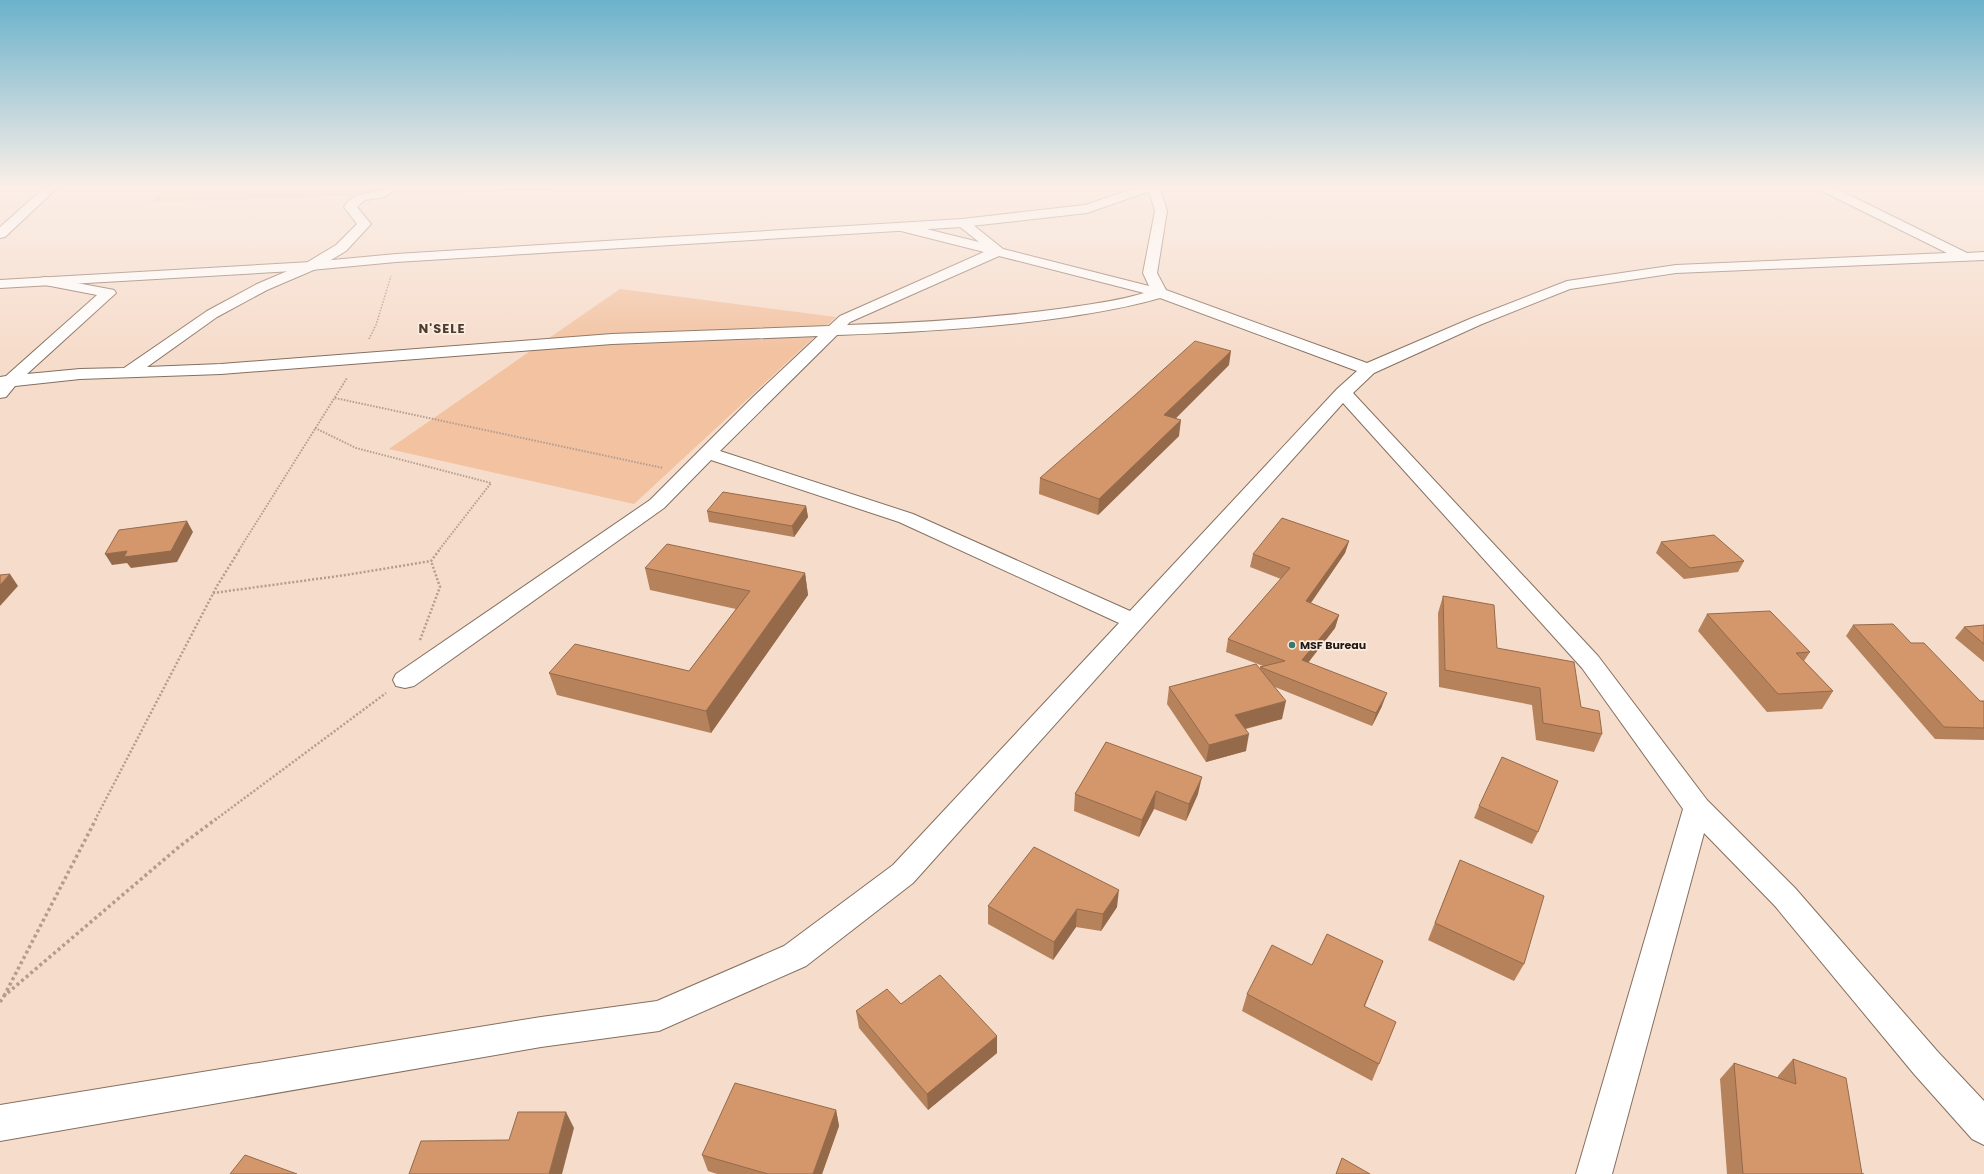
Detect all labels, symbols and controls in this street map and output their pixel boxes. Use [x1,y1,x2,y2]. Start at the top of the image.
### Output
district label: N'SELE [419,319,465,338]
place label: MSF Bureau [1300,637,1366,653]
marker: MSF Bureau [1287,640,1297,650]

